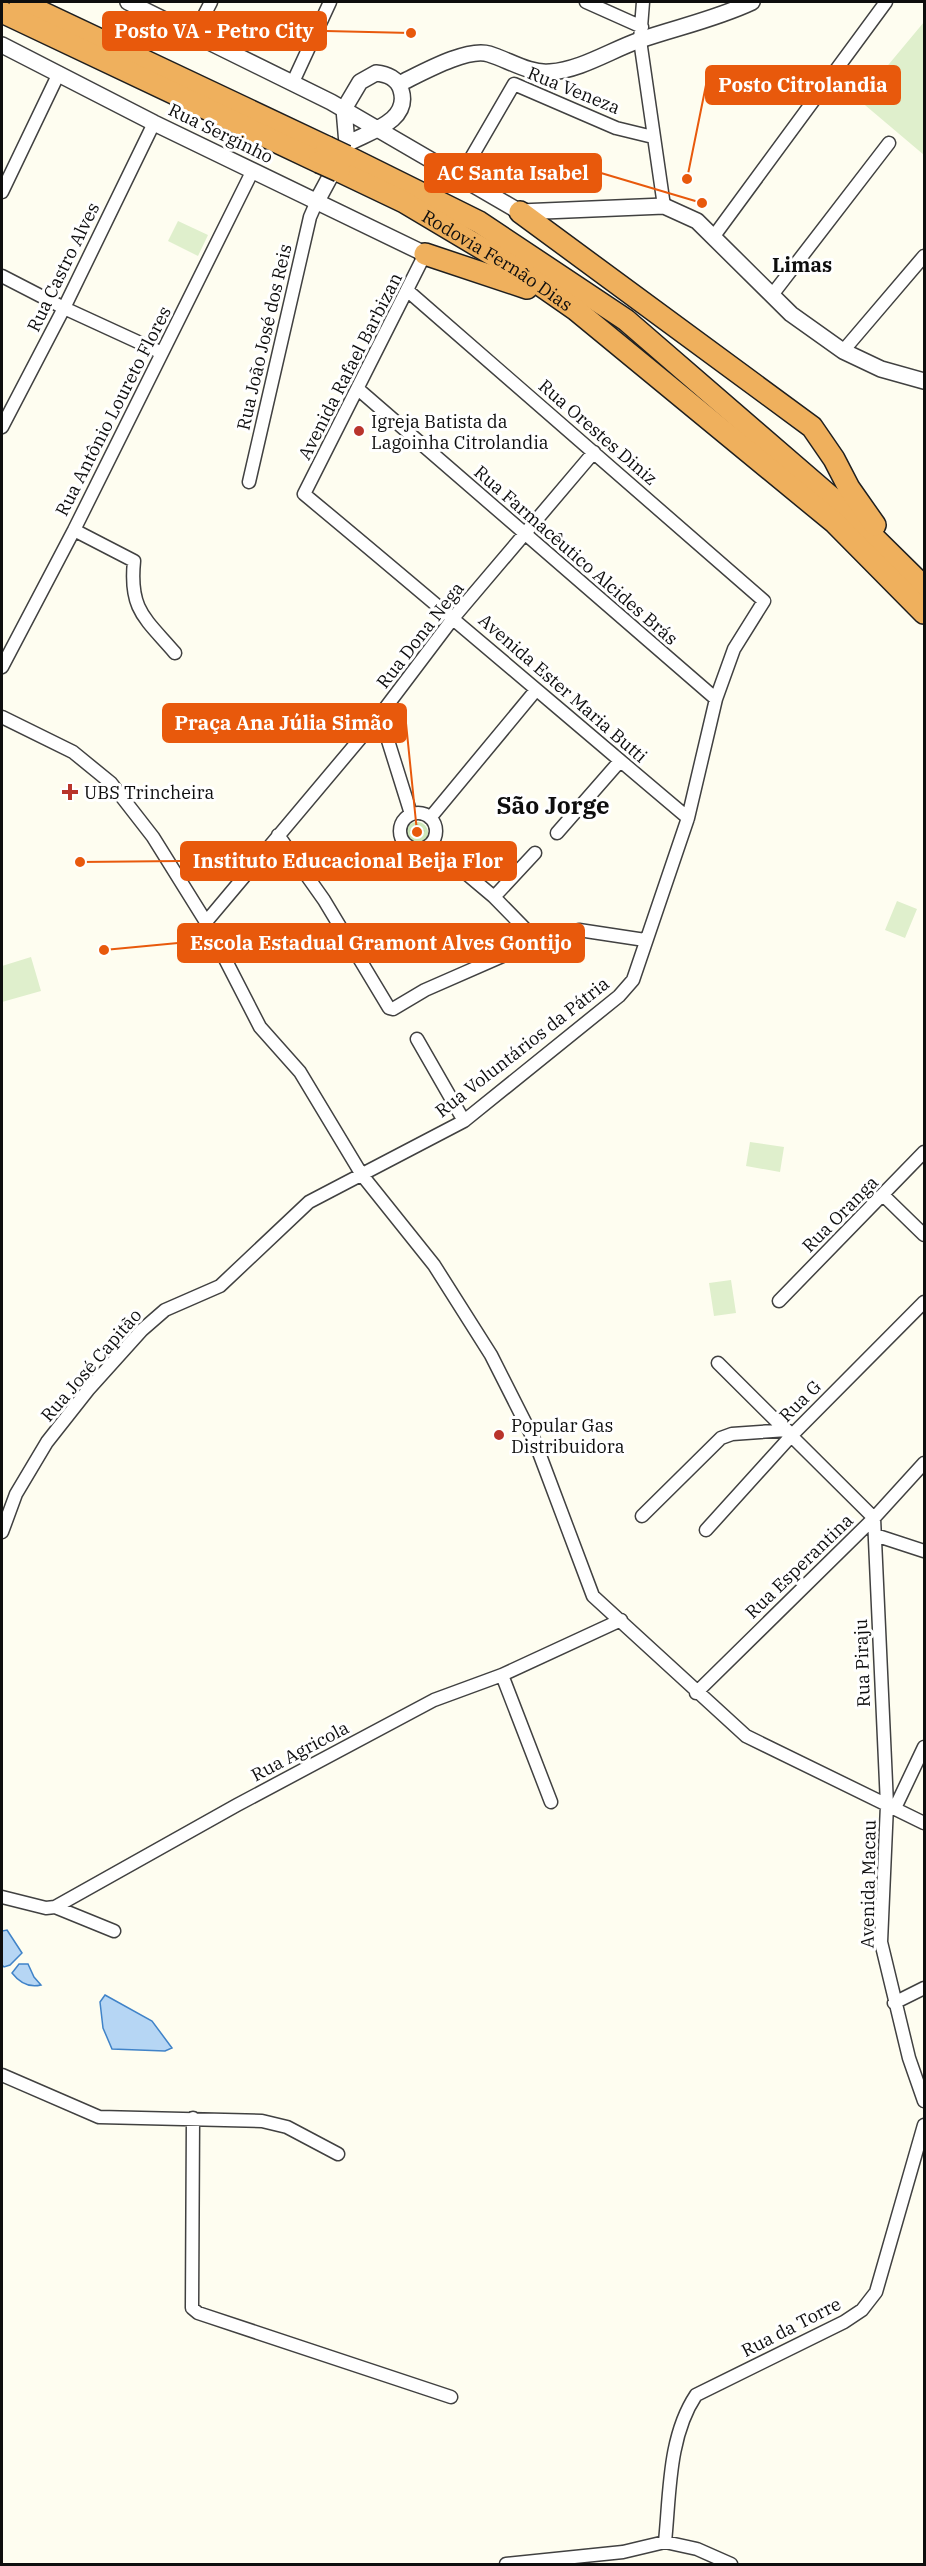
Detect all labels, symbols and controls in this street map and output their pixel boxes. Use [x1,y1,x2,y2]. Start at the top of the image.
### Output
callout: Posto VA - Petro City [103,12,326,50]
text: Posto VA - Petro City [114,17,314,44]
street label: Rua Veneza [524,61,624,119]
callout: Posto Citrolandia [706,66,900,104]
text: Posto Citrolandia [718,71,888,98]
street label: Rua Serginho [165,98,277,168]
callout: AC Santa Isabel [425,154,601,192]
text: AC Santa Isabel [437,159,589,186]
street label: Rua Castro Alves [22,198,104,336]
street label: Rodovia Fernão Dias [418,204,577,316]
street label: Rua João José dos Reis [231,242,297,432]
district label: Limas [772,251,832,278]
street label: Avenida Rafael Barbizan [293,269,407,463]
street label: Rua Antônio Loureto Flores [50,302,176,520]
street label: Rua Orestes Diniz [534,374,662,490]
place label: Igreja Batista da Lagoinha Citrolandia [371,410,549,454]
marker: Igreja Batista da Lagoinha Citrolandia [352,424,366,438]
street label: Rua Farmacêutico Alcides Brás [469,460,683,650]
street label: Rua Dona Nega [371,577,469,693]
street label: Avenida Ester Maria Butti [474,609,652,768]
callout: Praça Ana Júlia Simão [163,704,406,742]
text: Praça Ana Júlia Simão [175,709,393,736]
place label: UBS Trincheira [84,781,214,804]
marker: UBS Trincheira [61,783,79,801]
district label: São Jorge [496,789,610,821]
callout: Instituto Educacional Beija Flor [181,842,516,880]
text: Instituto Educacional Beija Flor [193,847,503,874]
callout: Escola Estadual Gramont Alves Gontijo [178,924,584,962]
text: Escola Estadual Gramont Alves Gontijo [190,929,572,956]
street label: Rua Voluntários da Pátria [430,972,614,1122]
street label: Rua Oranga [797,1171,883,1257]
street label: Rua José Capitão [36,1304,146,1426]
street label: Rua G [774,1375,826,1427]
place label: Popular Gas Distribuidora [511,1414,625,1458]
marker: Popular Gas Distribuidora [492,1428,506,1442]
street label: Rua Esperantina [740,1509,858,1623]
street label: Rua Piraju [849,1618,875,1708]
street label: Rua Agricola [247,1716,353,1786]
street label: Avenida Macau [855,1819,881,1949]
street label: Rua da Torre [737,2292,845,2362]

